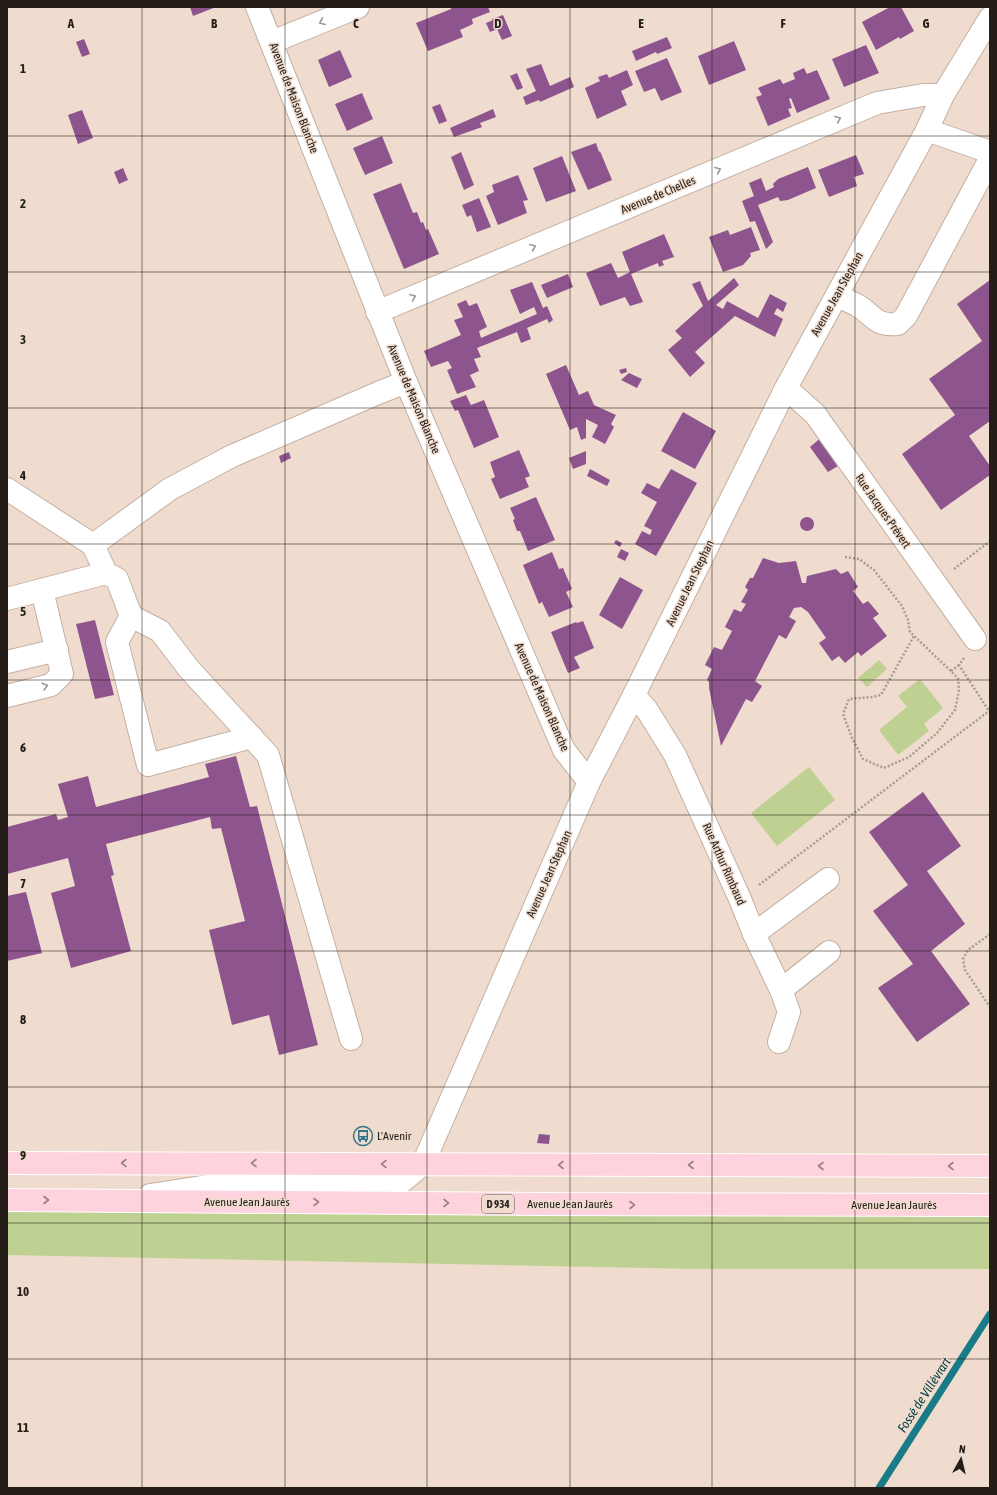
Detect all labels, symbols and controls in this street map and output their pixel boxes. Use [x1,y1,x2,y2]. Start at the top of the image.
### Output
text: A [67,16,75,31]
text: B [211,16,218,31]
text: C [353,16,359,31]
text: D [494,16,502,31]
text: E [638,16,644,31]
text: F [780,16,786,31]
text: G [923,16,930,31]
one-way arrow [318,17,326,25]
street label: Avenue de Maison Blanche [266,41,322,155]
text: 1 [20,61,26,76]
one-way arrow [834,116,841,124]
one-way arrow [714,166,721,174]
street label: Avenue de Chelles [618,173,698,217]
text: 2 [20,196,26,211]
one-way arrow [529,244,537,252]
street label: Avenue Jean Stephan [808,250,866,338]
one-way arrow [409,294,417,302]
text: 3 [20,332,26,347]
street label: Avenue de Maison Blanche [385,342,443,456]
text: 4 [19,468,26,483]
street label: Rue Jacques Prévert [852,471,914,551]
street label: Avenue Jean Stephan [663,538,717,628]
text: 5 [20,604,26,619]
street label: Avenue de Maison Blanche [512,641,572,753]
one-way arrow [41,682,48,691]
text: 6 [20,740,26,755]
street label: Rue Arthur Rimbaud [700,821,748,907]
street label: Avenue Jean Stephan [524,828,574,920]
text: 7 [20,876,26,891]
text: 8 [20,1012,26,1027]
bus stop icon: L'Avenir [352,1125,374,1147]
place label: L'Avenir [377,1129,412,1143]
text: 9 [20,1148,26,1163]
one-way arrow [121,1159,127,1167]
one-way arrow [251,1159,257,1167]
one-way arrow [381,1160,387,1168]
one-way arrow [558,1161,564,1169]
one-way arrow [688,1161,694,1169]
one-way arrow [818,1161,824,1170]
one-way arrow [948,1162,954,1170]
street label: Avenue Jean Jaurès [204,1195,290,1209]
road number: D 934 [482,1195,514,1213]
one-way arrow [43,1196,49,1204]
street label: Avenue Jean Jaurès [527,1197,613,1211]
one-way arrow [313,1198,319,1206]
street label: Avenue Jean Jaurès [851,1198,937,1212]
one-way arrow [443,1199,449,1207]
one-way arrow [629,1201,635,1209]
text: 10 [17,1284,29,1299]
water label: Fossé de Villévrart [894,1355,954,1435]
text: 11 [17,1420,29,1435]
north arrow [941,1439,981,1479]
text: N [958,1443,966,1455]

